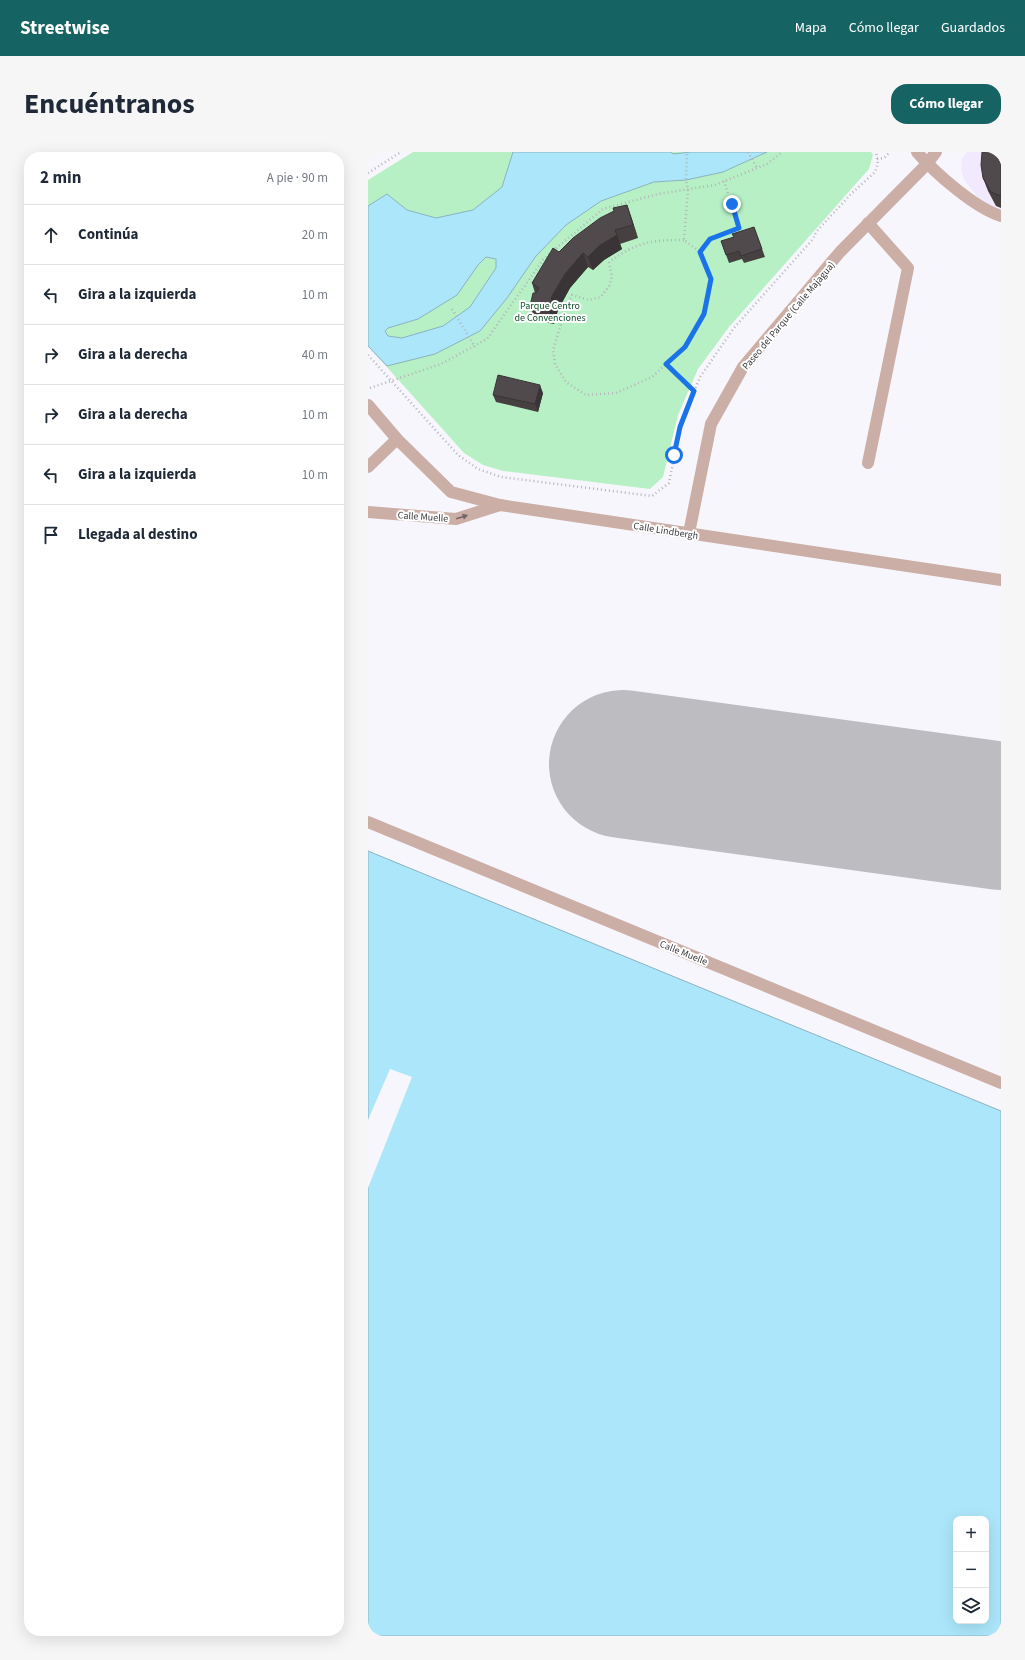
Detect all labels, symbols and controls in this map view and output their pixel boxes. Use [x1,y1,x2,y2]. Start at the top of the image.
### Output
text: Streetwise [20,15,110,42]
text: Mapa [795,18,827,38]
text: Cómo llegar [849,18,919,38]
text: Guardados [941,18,1005,38]
text: Encuéntranos [24,84,195,124]
button: Cómo llegar [891,84,1001,124]
text: 2 min [40,166,81,190]
text: A pie · 90 m [267,169,328,187]
route end [723,195,741,213]
icon: ahead [40,224,62,246]
text: Continúa [78,224,139,245]
text: 20 m [302,226,328,244]
street label: Paseo del Parque (Calle Majagua) [739,258,838,373]
icon: left [40,284,62,306]
text: Gira a la izquierda [78,284,197,305]
text: 10 m [302,286,328,304]
park label: Parque Centro de Convenciones [514,299,586,325]
icon: right [40,344,62,366]
text: Gira a la derecha [78,344,188,365]
text: 40 m [302,346,328,364]
icon: right [40,404,62,426]
text: Gira a la derecha [78,404,188,425]
text: 10 m [302,406,328,424]
route start [665,446,683,464]
icon: left [40,464,62,486]
text: Gira a la izquierda [78,464,197,485]
text: 10 m [302,466,328,484]
street label: Calle Muelle [397,508,449,526]
one-way arrow [457,514,469,520]
street label: Calle Lindbergh [632,519,699,543]
icon: arrive [40,524,62,546]
text: Llegada al destino [78,524,198,545]
street label: Calle Muelle [658,937,710,969]
map controls [953,1516,989,1624]
button: + [953,1516,989,1552]
button: − [953,1552,989,1588]
button: layers [953,1588,989,1624]

